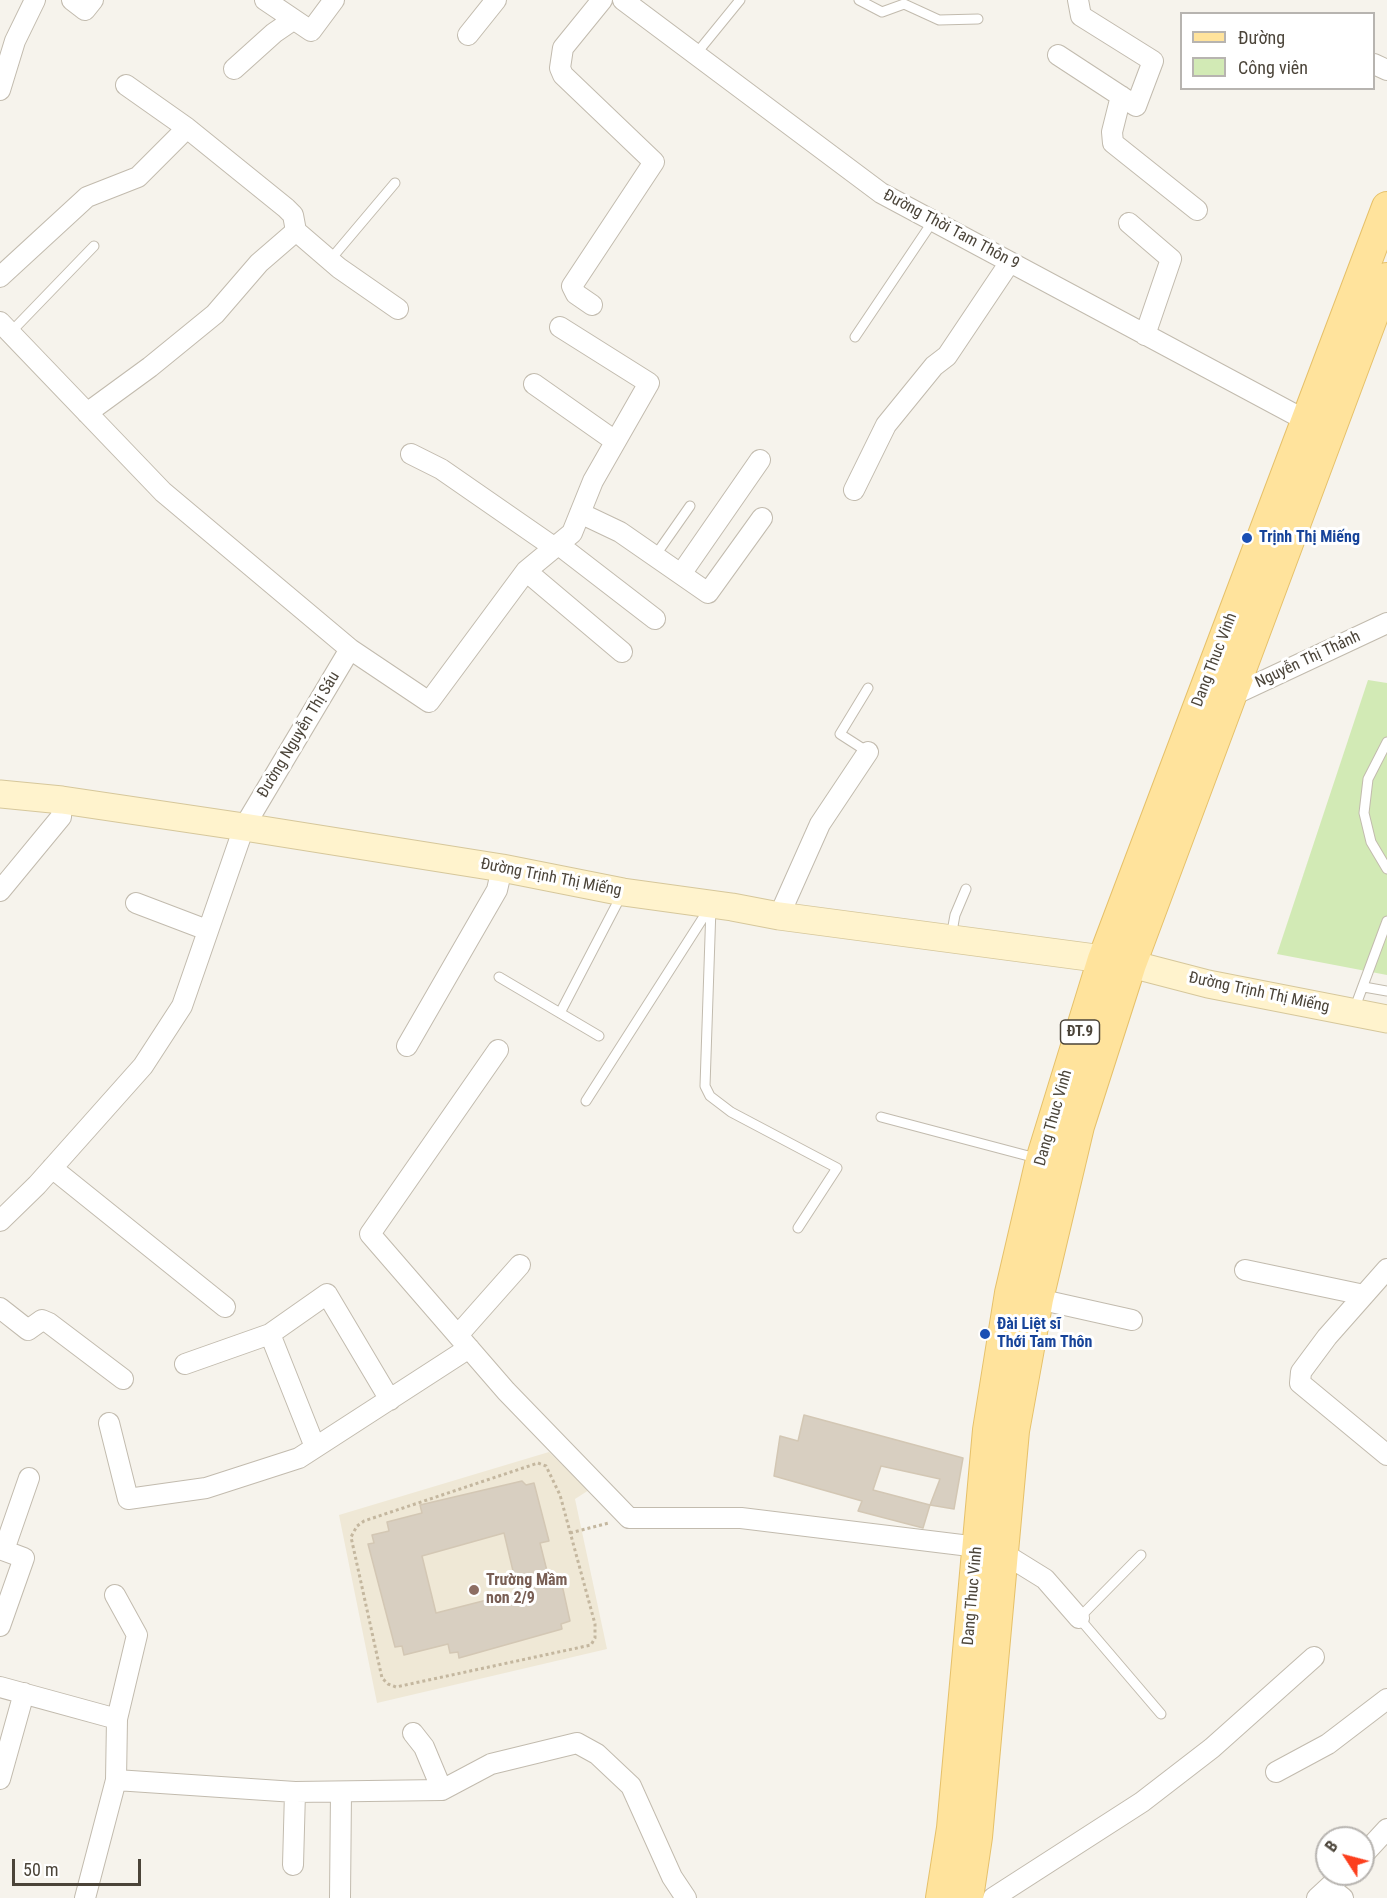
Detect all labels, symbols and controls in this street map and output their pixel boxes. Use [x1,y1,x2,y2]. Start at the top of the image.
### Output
legend [1180,12,1375,90]
text: Đường [1238,27,1285,48]
text: Công viên [1238,57,1308,78]
street label: Đường Thời Tam Thôn 9 [880,186,1022,274]
place label: Trịnh Thị Miếng [1259,528,1360,548]
marker: Trịnh Thị Miếng [1240,531,1254,545]
street label: Dang Thuc Vinh [1188,610,1242,710]
street label: Nguyễn Thị Thảnh [1252,627,1364,693]
street label: Đường Nguyễn Thị Sáu [254,668,344,802]
street label: Đường Trịnh Thị Miếng [479,855,623,901]
street label: Đường Trịnh Thị Miếng [1187,969,1331,1017]
road number: ĐT.9 [1060,1020,1100,1044]
street label: Dang Thuc Vinh [1031,1068,1077,1168]
place label: Đài Liệt sĩ Thới Tam Thôn [997,1315,1092,1353]
marker: Đài Liệt sĩ Thới Tam Thôn [978,1327,992,1341]
street label: Dang Thuc Vinh [959,1546,987,1646]
place label: Trường Mầm non 2/9 [486,1571,567,1609]
marker: Trường Mầm non 2/9 [467,1583,481,1597]
north arrow [1315,1826,1375,1886]
text: B [1321,1837,1342,1856]
scale bar [15,1847,144,1885]
text: 50 m [23,1859,58,1880]

